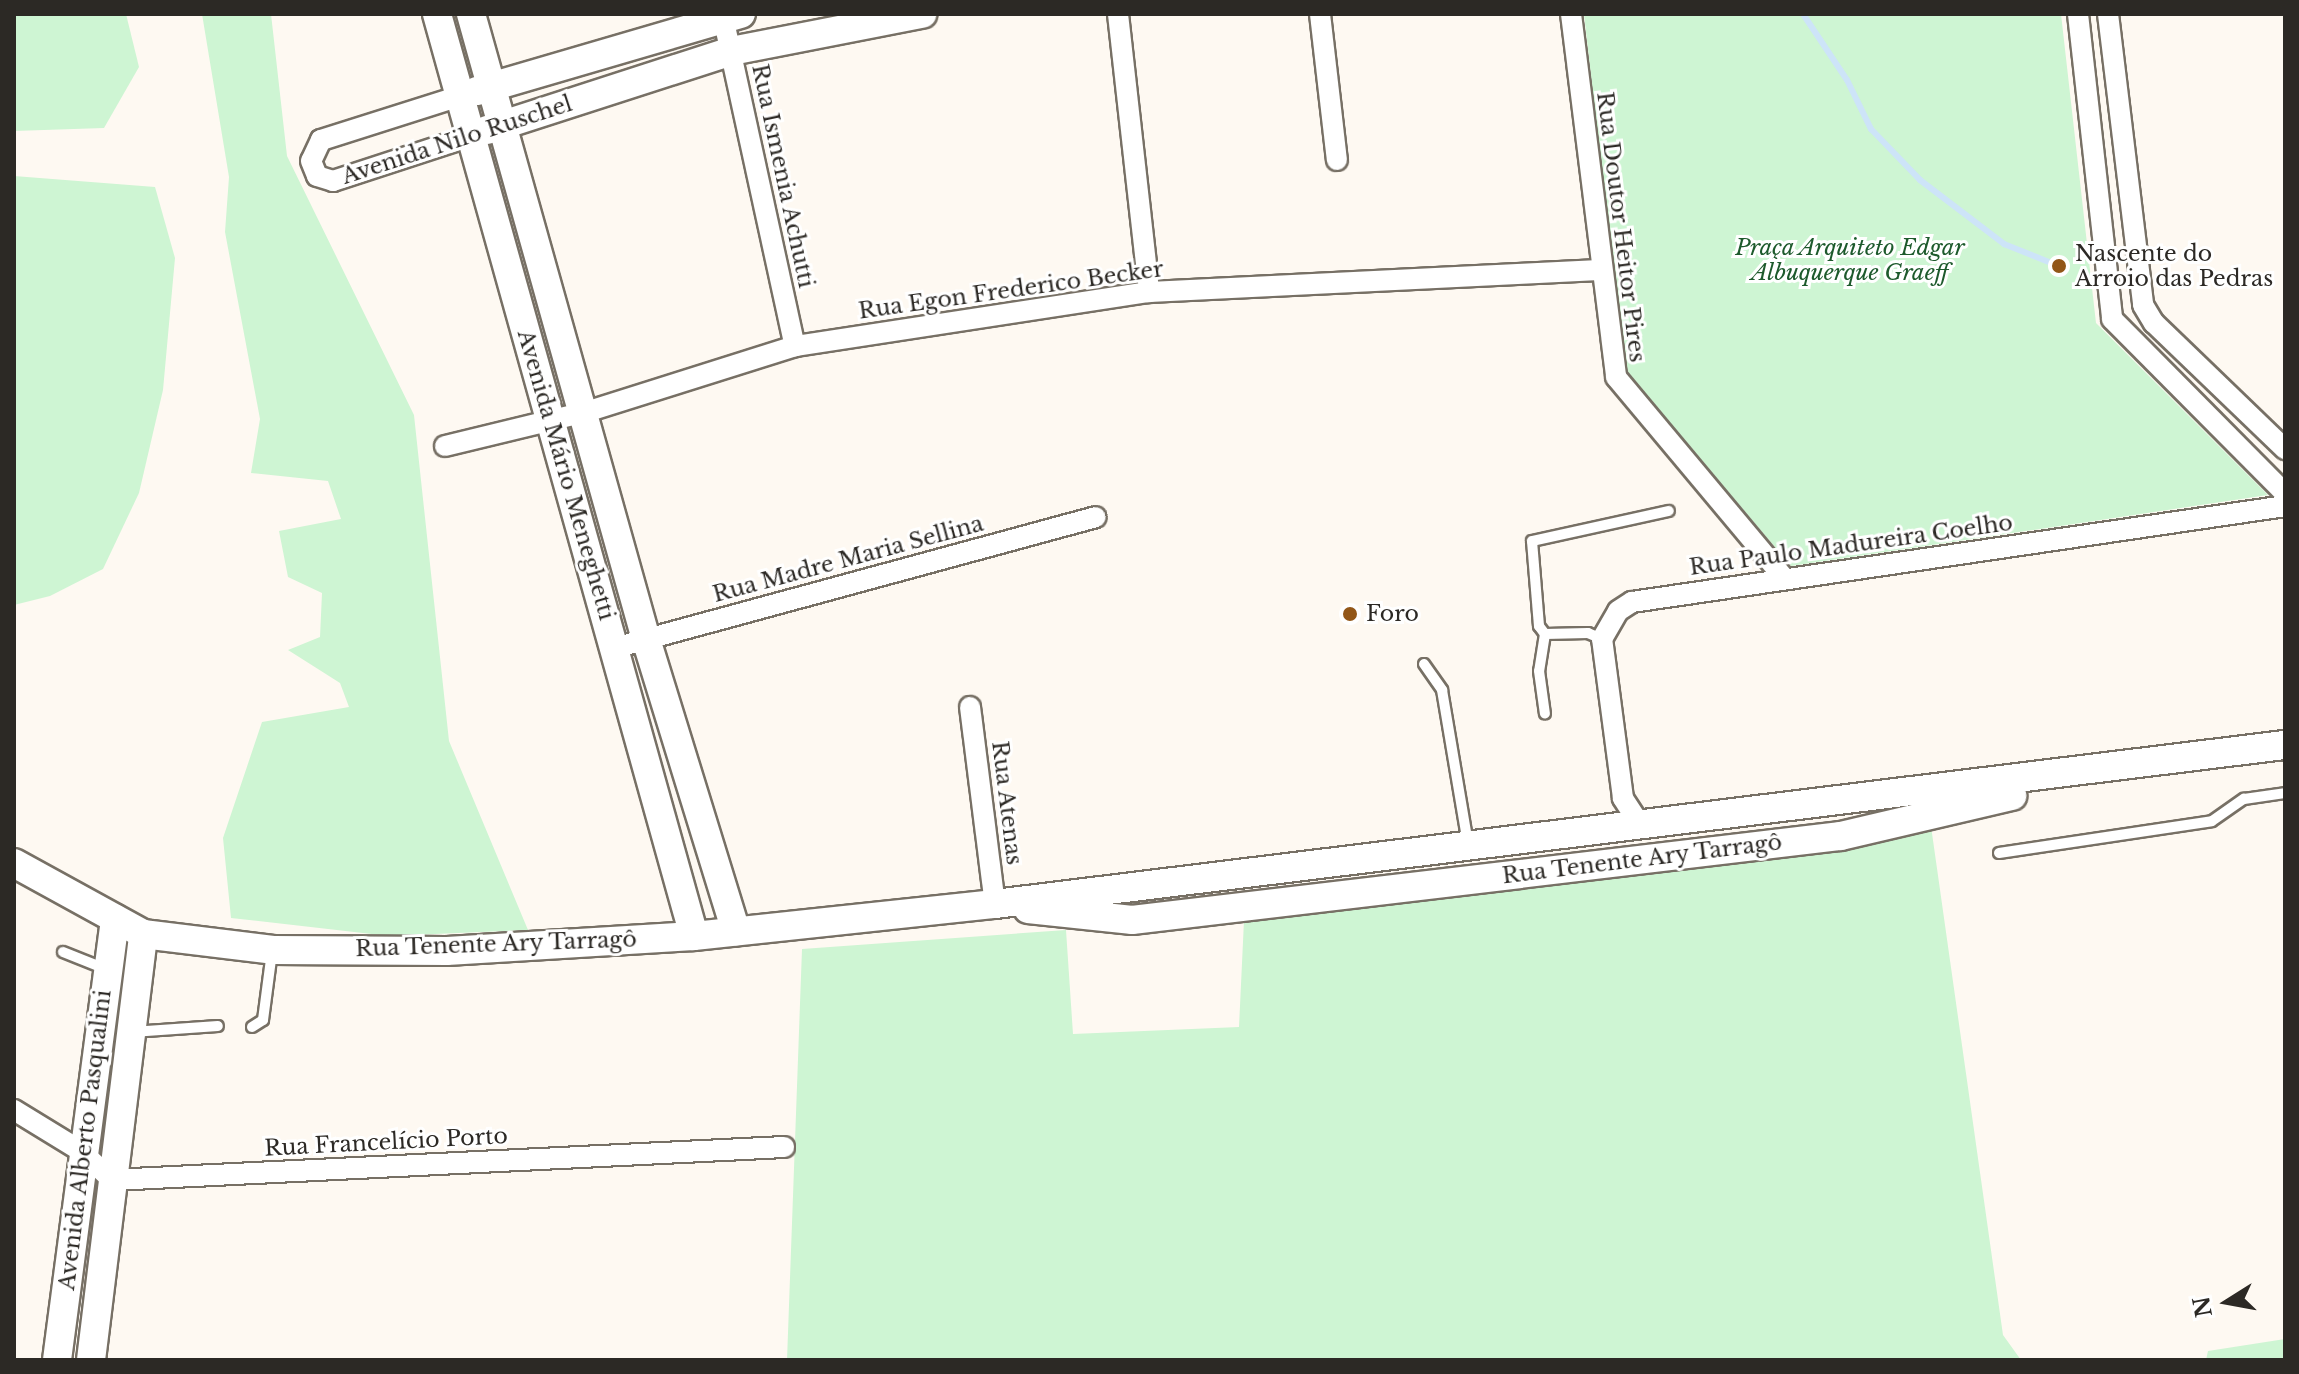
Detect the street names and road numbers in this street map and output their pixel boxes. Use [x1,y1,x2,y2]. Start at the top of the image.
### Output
street label: Rua Ismenia Achutti [746,61,820,291]
street label: Avenida Nilo Ruschel [338,90,576,190]
street label: Rua Doutor Heitor Pires [1591,90,1651,364]
street label: Rua Egon Frederico Becker [857,256,1165,324]
street label: Avenida Mário Meneghetti [512,327,620,623]
street label: Rua Paulo Madureira Coelho [1687,509,2015,581]
street label: Rua Madre Maria Sellina [710,510,986,608]
street label: Rua Atenas [986,739,1028,867]
street label: Rua Tenente Ary Tarragô [1499,829,1785,889]
street label: Rua Tenente Ary Tarragô [353,926,639,962]
street label: Avenida Alberto Pasqualini [53,988,117,1292]
street label: Rua Francelício Porto [263,1122,509,1162]

